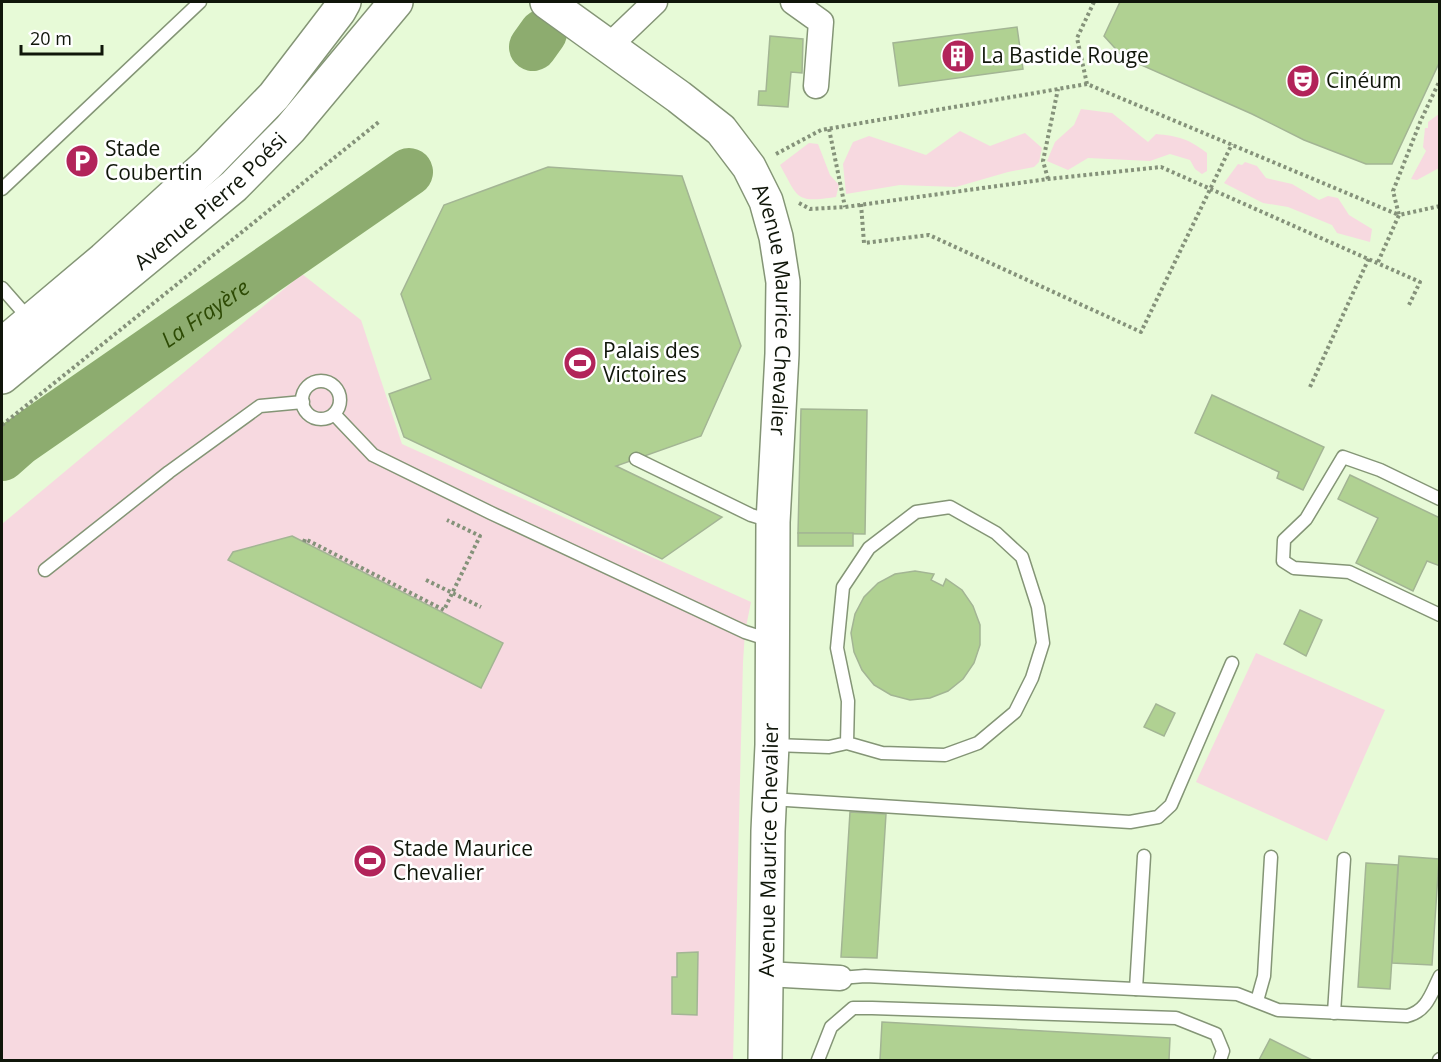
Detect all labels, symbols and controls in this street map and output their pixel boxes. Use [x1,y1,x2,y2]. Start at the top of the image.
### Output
scale bar [21,18,102,56]
text: 20 m [30,26,72,50]
building icon: La Bastide Rouge [940,38,976,74]
place label: La Bastide Rouge [981,41,1149,69]
theatre icon: Cinéum [1285,63,1321,99]
place label: Cinéum [1326,66,1402,94]
street label: Avenue Pierre Poési [128,125,292,276]
place label: Stade Coubertin [105,134,203,186]
parking icon: Stade Coubertin [64,143,100,179]
street label: Avenue Maurice Chevalier [746,178,798,437]
water label: La Frayère [154,271,255,353]
place label: Palais des Victoires [603,336,700,388]
sports icon: Palais des Victoires [562,345,598,381]
street label: Avenue Maurice Chevalier [752,722,784,977]
place label: Stade Maurice Chevalier [393,834,533,886]
sports icon: Stade Maurice Chevalier [352,843,388,879]

